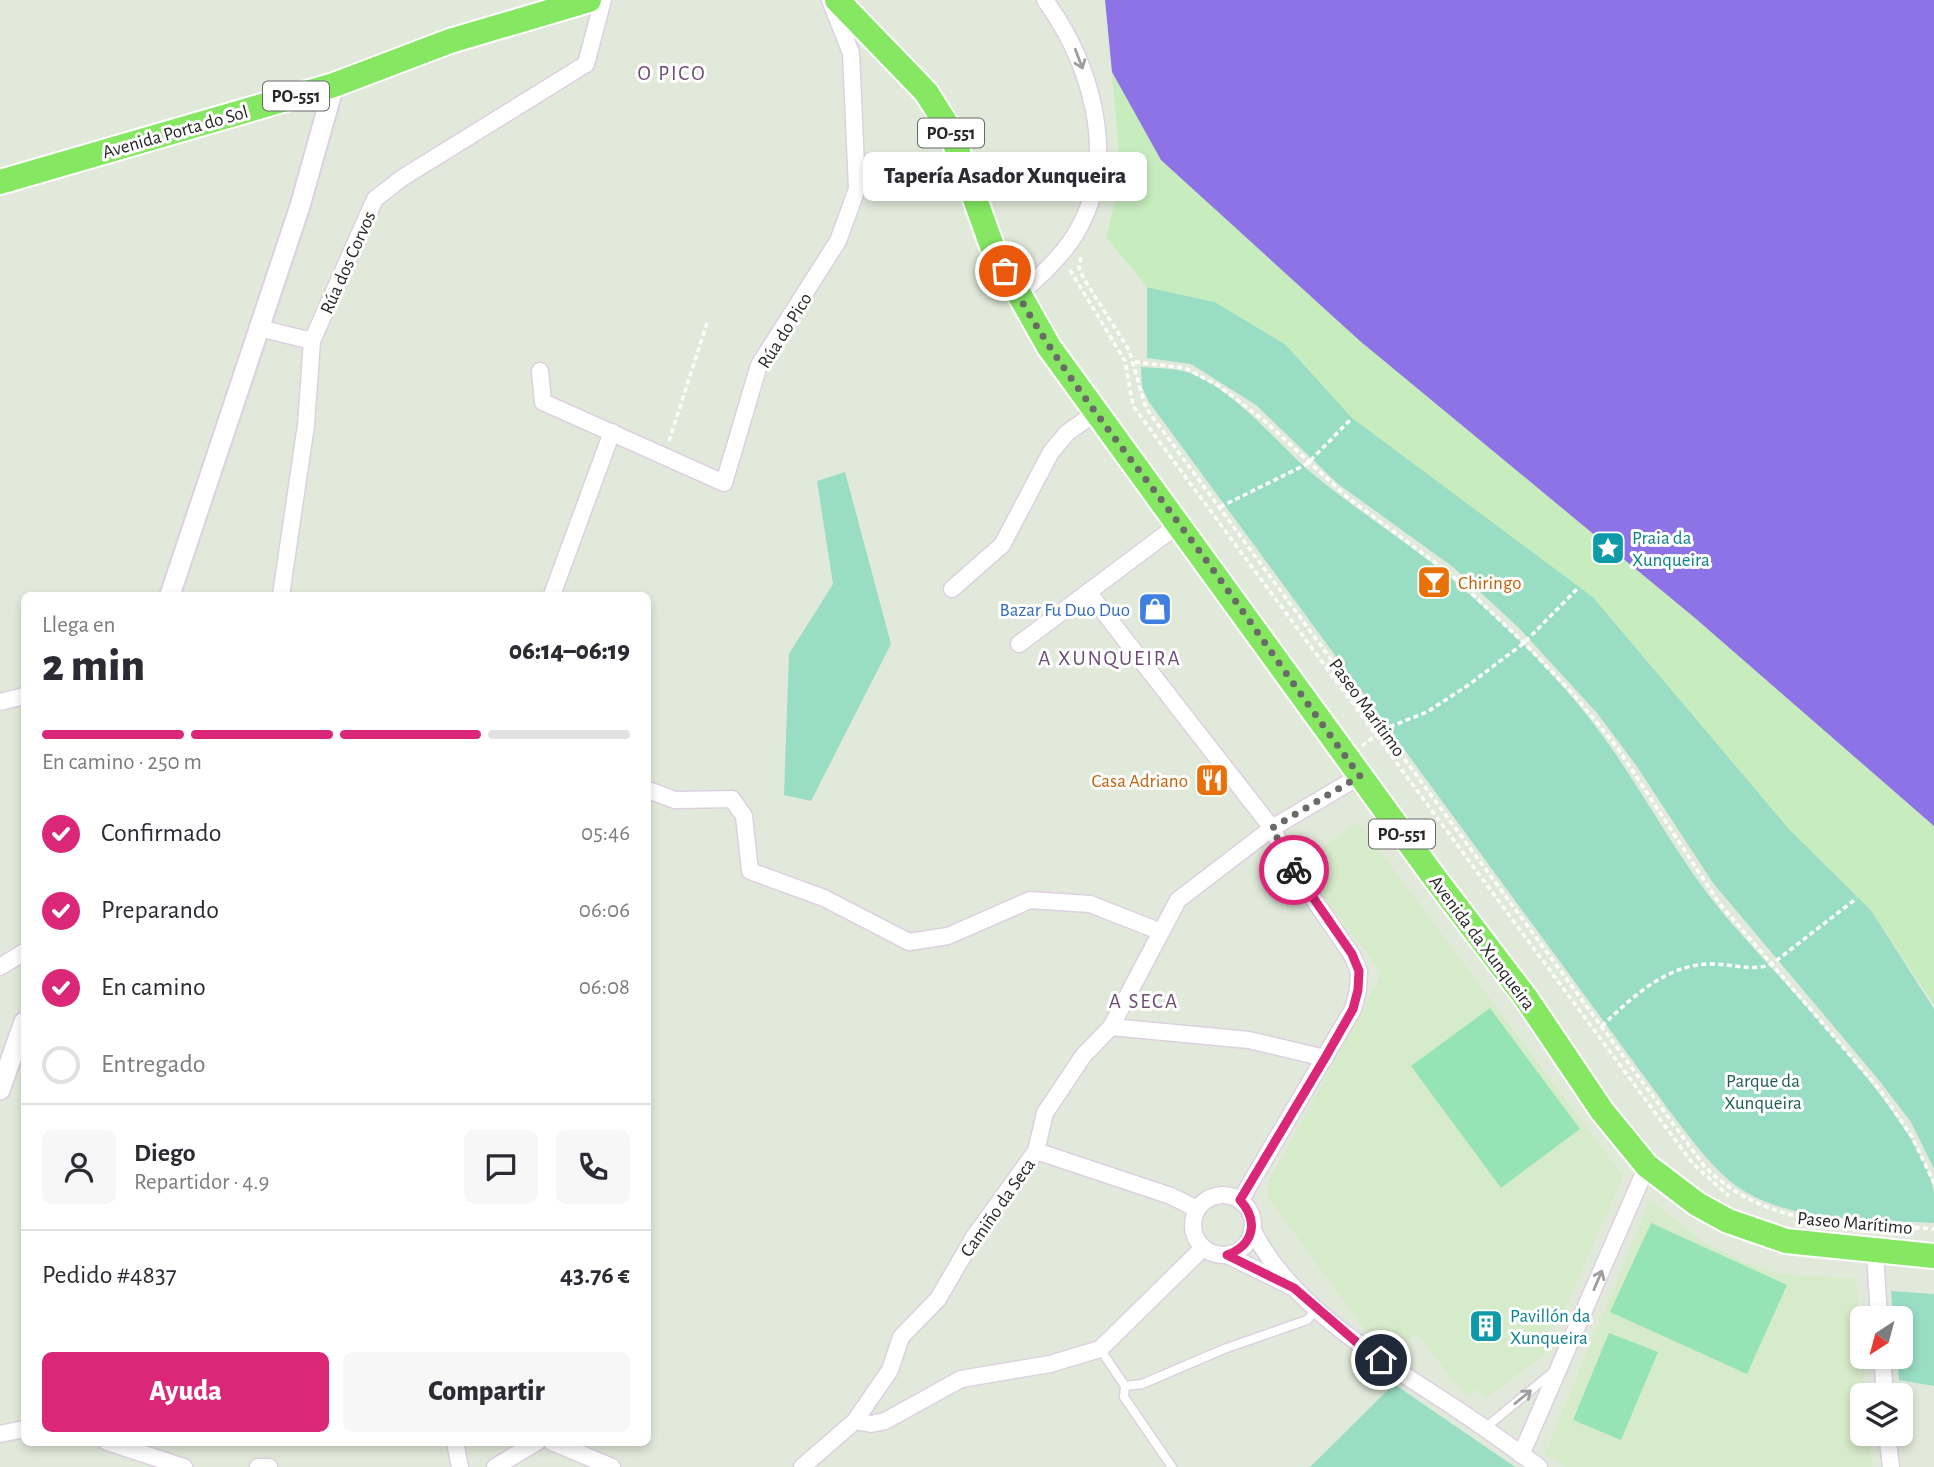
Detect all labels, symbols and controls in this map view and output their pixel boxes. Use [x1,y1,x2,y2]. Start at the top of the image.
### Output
one-way arrow [1073,47,1086,69]
district label: O PICO [637,63,707,84]
road number: PO-551 [263,82,329,110]
street label: Avenida Porta do Sol [100,103,250,162]
road number: PO-551 [918,118,984,148]
callout: Tapería Asador Xunqueira [863,152,1147,201]
text: Tapería Asador Xunqueira [884,165,1126,188]
street label: Rúa dos Corvos [317,208,379,317]
pin [975,241,1035,301]
icon: bag [986,252,1024,290]
street label: Rúa do Pico [755,290,816,372]
place icon: Praia da Xunqueira [1589,529,1627,567]
place label: Praia da Xunqueira [1632,529,1710,570]
bar icon: Chiringo [1415,563,1453,601]
place label: Chiringo [1458,574,1521,593]
shop icon: Bazar Fu Duo Duo [1136,590,1174,628]
place label: Bazar Fu Duo Duo [999,601,1130,620]
text: Llega en [42,614,115,637]
text: 06:14–06:19 [509,638,630,664]
text: 2 min [42,643,145,689]
district label: A XUNQUEIRA [1038,648,1182,669]
street label: Paseo Marítimo [1325,655,1408,760]
text: En camino · 250 m [42,751,202,774]
restaurant icon: Casa Adriano [1193,761,1231,799]
place label: Casa Adriano [1091,772,1188,791]
icon: check [42,815,80,853]
text: Confirmado [101,820,222,846]
road number: PO-551 [1369,820,1435,848]
text: 05:46 [581,822,630,845]
courier [1259,835,1329,905]
icon: bike [1275,851,1313,889]
street label: Avenida da Xunqueira [1425,872,1539,1014]
icon: check [42,892,80,930]
text: Preparando [101,897,219,923]
text: 06:06 [579,899,630,922]
icon: check [42,969,80,1007]
text: En camino [101,974,206,1000]
text: 06:08 [579,976,630,999]
district label: A SECA [1109,991,1179,1012]
text: Entregado [101,1051,206,1077]
park label: Parque da Xunqueira [1724,1072,1802,1113]
button: person [42,1130,116,1204]
button: chat [464,1130,538,1204]
button: phone [556,1130,630,1204]
text: Diego [134,1140,196,1166]
street label: Camiño da Seca [957,1155,1039,1261]
text: Repartidor · 4.9 [134,1171,269,1194]
street label: Paseo Marítimo [1796,1209,1913,1238]
text: Pedido #4837 [42,1262,177,1288]
text: 43.76 € [560,1262,630,1288]
one-way arrow [1592,1270,1605,1291]
north arrow [1850,1306,1913,1368]
map controls [1850,1306,1913,1446]
building icon: Pavillón da Xunqueira [1467,1307,1505,1345]
place label: Pavillón da Xunqueira [1510,1307,1591,1348]
pin [1351,1330,1411,1390]
icon: home [1362,1341,1400,1379]
button: Ayuda [42,1352,329,1432]
button: Compartir [343,1352,630,1432]
button: layers [1850,1383,1913,1446]
one-way arrow [1513,1389,1531,1404]

